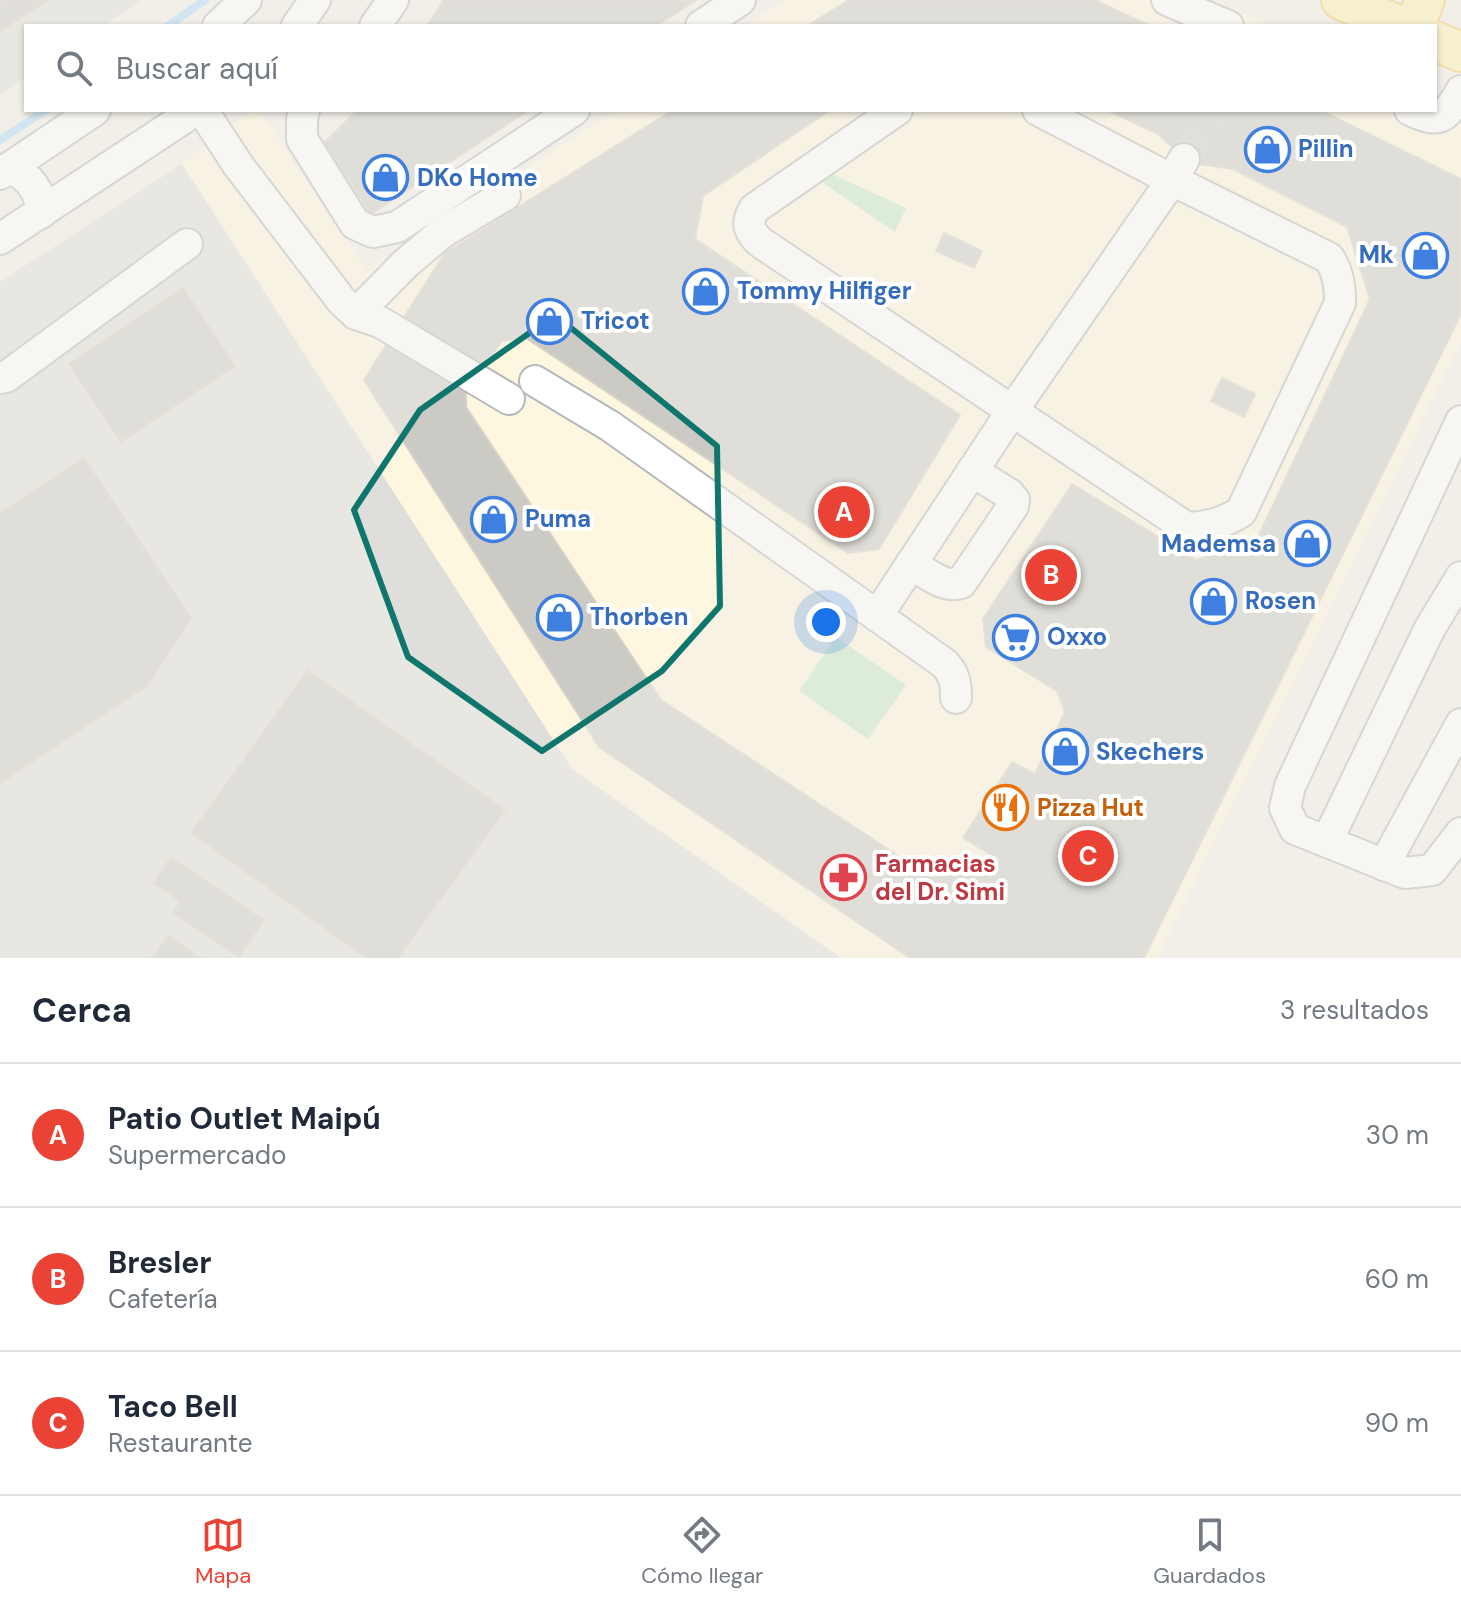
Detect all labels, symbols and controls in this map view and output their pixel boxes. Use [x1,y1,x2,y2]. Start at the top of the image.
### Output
search box [24,24,1437,112]
icon: search [52,46,96,90]
text: Buscar aquí [116,49,278,88]
shop icon: Pillin [1243,125,1291,173]
place label: Pillin [1298,133,1354,164]
shop icon: DKo Home [362,154,410,202]
place label: DKo Home [417,162,538,193]
shop icon: Mk [1401,231,1449,279]
place label: Mk [1359,239,1394,270]
shop icon: Tommy Hilfiger [682,267,730,315]
place label: Tommy Hilfiger [737,275,912,306]
shop icon: Tricot [526,297,574,345]
place label: Tricot [581,305,650,336]
pin: A [818,482,870,542]
shop icon: Puma [470,495,518,543]
place label: Puma [525,503,591,534]
shop icon: Mademsa [1283,520,1331,568]
place label: Mademsa [1161,528,1276,559]
pin: B [1025,545,1077,605]
shop icon: Rosen [1190,577,1238,625]
place label: Rosen [1245,585,1316,616]
shop icon: Thorben [535,593,583,641]
place label: Thorben [590,601,689,632]
your location [806,602,846,642]
supermarket icon: Oxxo [992,613,1040,661]
place label: Oxxo [1047,621,1107,652]
shop icon: Skechers [1041,728,1089,776]
place label: Skechers [1096,736,1204,767]
restaurant icon: Pizza Hut [982,784,1030,832]
place label: Pizza Hut [1037,792,1144,823]
pin: C [1062,826,1114,886]
place label: Farmacias del Dr. Simi [875,848,1005,907]
pharmacy icon: Farmacias del Dr. Simi [820,854,868,902]
text: Cerca [32,988,132,1033]
text: 3 resultados [1280,993,1429,1027]
text: Patio Outlet Maipú [108,1099,381,1138]
text: A [49,1118,67,1152]
text: 30 m [1366,1118,1429,1152]
text: Supermercado [108,1138,286,1172]
text: Bresler [108,1243,212,1282]
text: B [50,1262,66,1296]
text: 60 m [1365,1262,1429,1296]
text: Cafetería [108,1282,218,1316]
text: Taco Bell [108,1387,238,1426]
text: C [48,1406,68,1440]
text: 90 m [1365,1406,1429,1440]
text: Restaurante [108,1426,252,1460]
tab: Mapa [195,1513,251,1590]
tab: Cómo llegar [641,1513,763,1590]
tab: Guardados [1153,1513,1266,1590]

